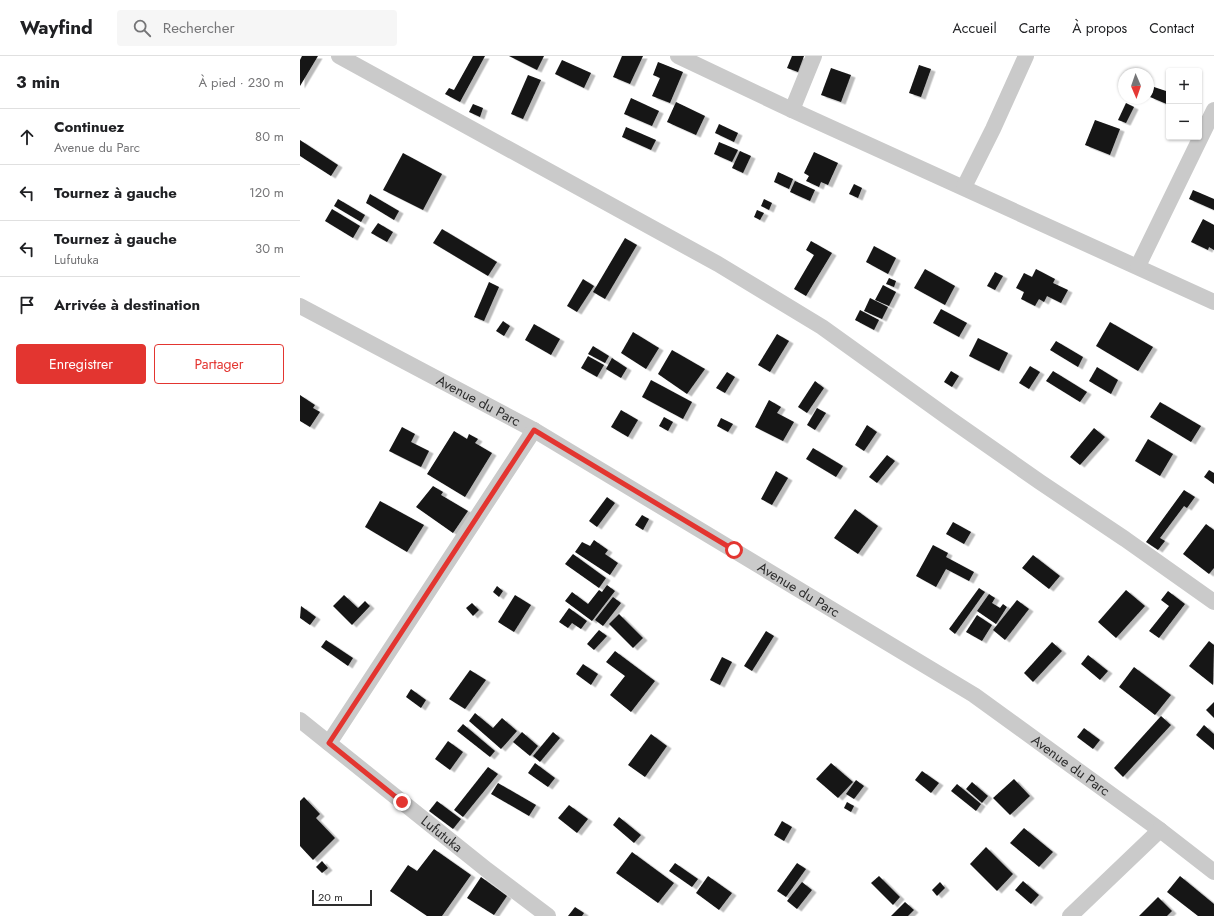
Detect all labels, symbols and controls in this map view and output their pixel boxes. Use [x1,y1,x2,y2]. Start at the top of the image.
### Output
search box [117,10,397,46]
text: Wayfind [20,14,93,41]
icon: search [131,17,153,39]
text: Rechercher [163,17,235,39]
text: Accueil [953,18,997,38]
text: Carte [1019,18,1050,38]
text: À propos [1072,18,1127,38]
text: Contact [1149,18,1194,38]
north arrow [1118,68,1154,104]
map controls [1166,68,1202,140]
button: + [1166,68,1202,104]
text: 3 min [16,70,60,94]
text: À pied · 230 m [199,73,284,92]
button: − [1166,104,1202,140]
text: Continuez [54,116,124,138]
icon: ahead [16,126,38,148]
text: 80 m [255,127,284,146]
text: Avenue du Parc [54,138,140,157]
icon: left [16,182,38,204]
text: Tournez à gauche [54,182,177,204]
text: 120 m [249,183,284,202]
text: Tournez à gauche [54,228,177,250]
icon: left [16,238,38,260]
text: 30 m [255,239,284,258]
text: Lufutuka [54,250,99,269]
icon: arrive [16,294,38,316]
text: Arrivée à destination [54,294,200,316]
button: Enregistrer [16,344,146,384]
button: Partager [154,344,284,384]
street label: Avenue du Parc [433,370,524,431]
route start [725,541,743,559]
street label: Avenue du Parc [754,557,844,622]
street label: Avenue du Parc [1027,730,1114,801]
route end [393,793,411,811]
street label: Lufutuka [417,811,467,857]
scale bar [312,888,372,907]
text: 20 m [318,889,343,905]

